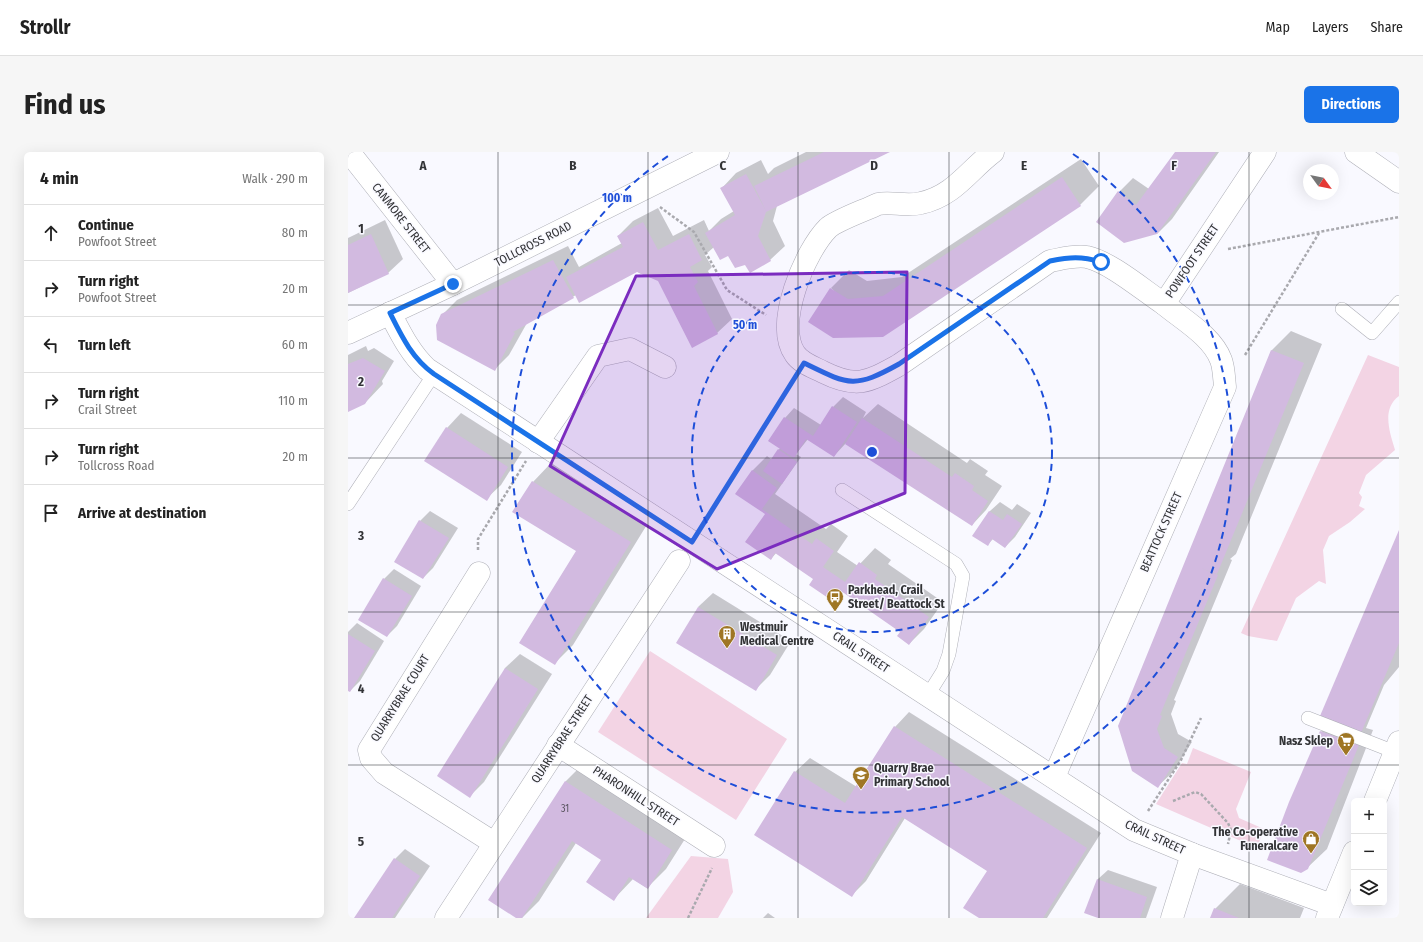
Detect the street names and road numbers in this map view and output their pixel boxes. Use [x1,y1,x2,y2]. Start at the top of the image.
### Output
street label: CANMORE STREET [369,180,433,256]
street label: TOLLCROSS ROAD [492,219,574,269]
street label: POWFOOT STREET [1162,221,1222,300]
street label: BEATTOCK STREET [1137,489,1185,574]
street label: CRAIL STREET [830,628,892,676]
street label: QUARRYBRAE COURT [368,652,433,744]
street label: QUARRYBRAE STREET [528,692,596,786]
street label: PHARONHILL STREET [590,763,682,829]
street label: CRAIL STREET [1123,817,1188,857]

